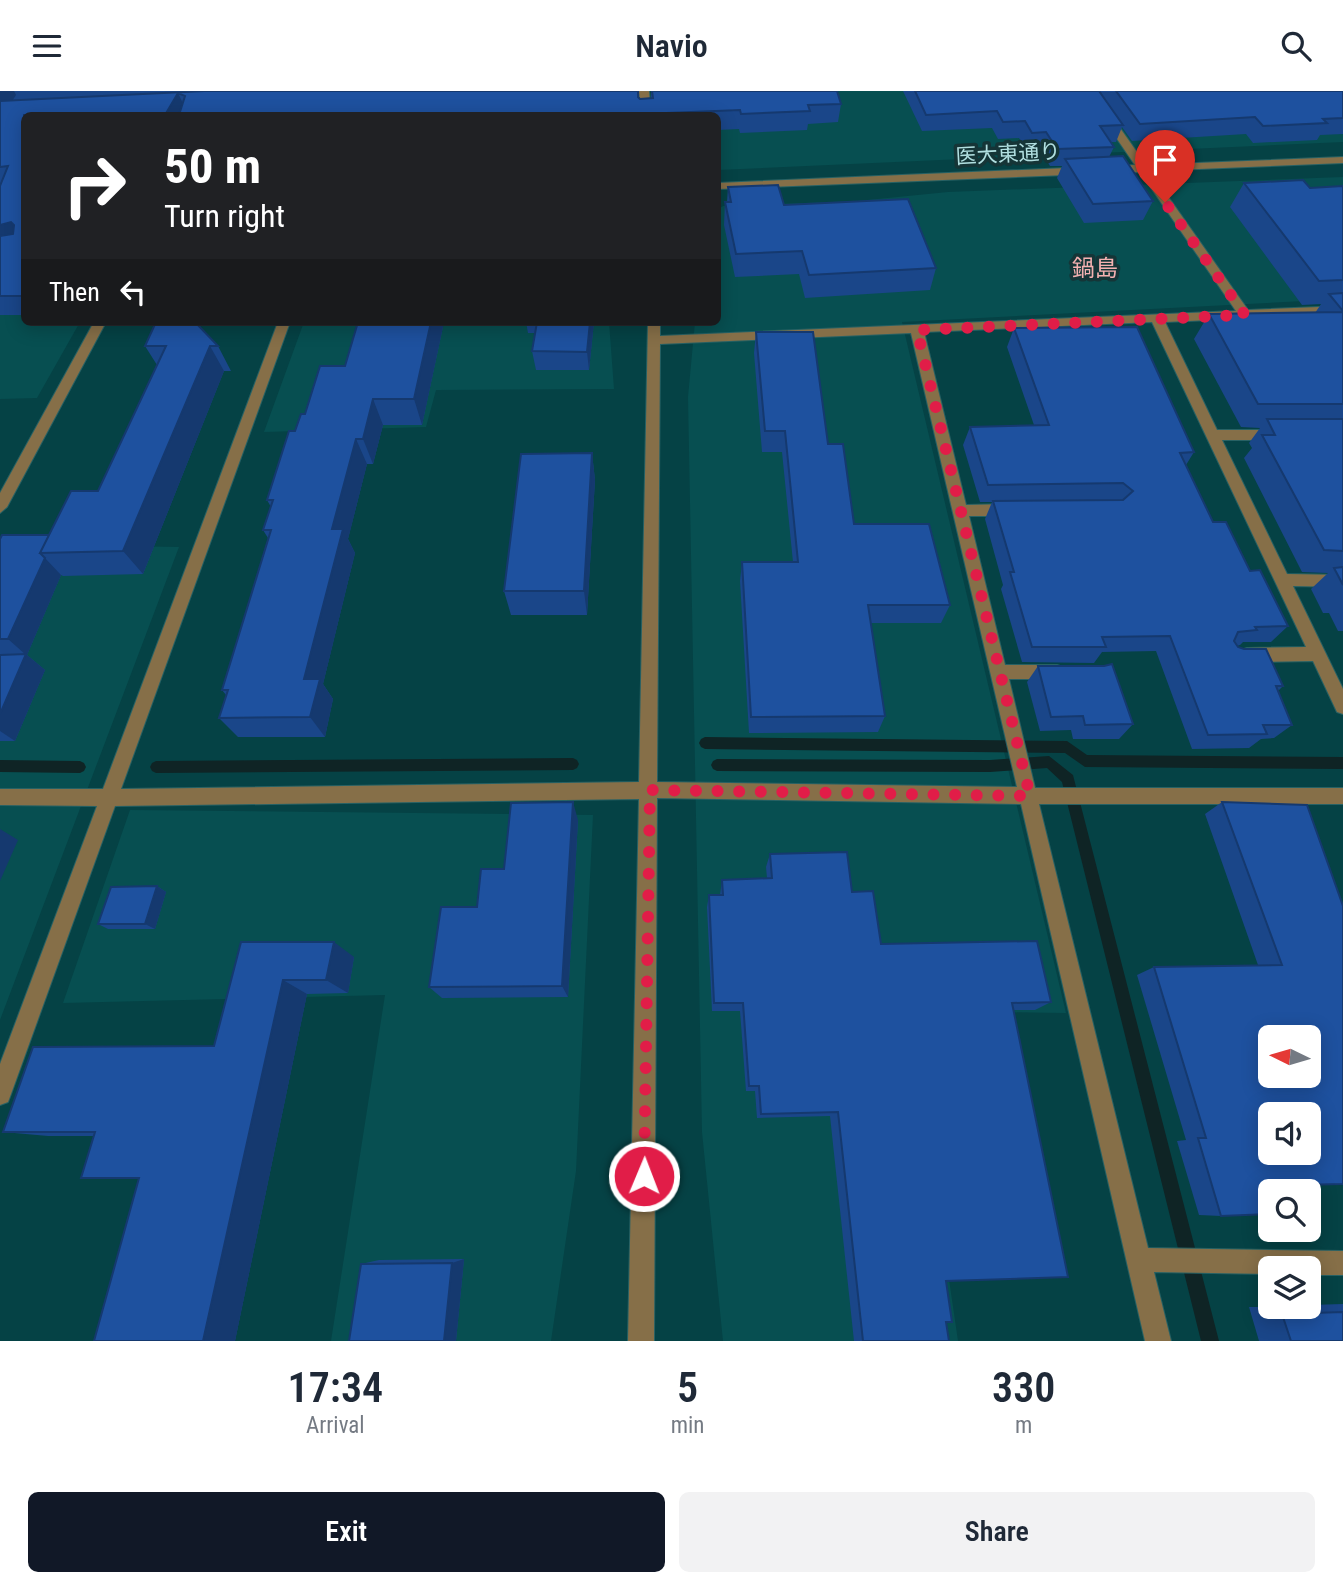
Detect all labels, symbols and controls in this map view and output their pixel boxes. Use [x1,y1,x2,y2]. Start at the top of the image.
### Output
icon: menu [28,27,66,65]
text: Navio [635,27,708,65]
icon: search [1277,27,1315,65]
pin [1135,130,1195,202]
text: 50 m [164,138,261,195]
street label: 医大東通り [955,139,1061,169]
icon: right [49,140,140,231]
icon: arrive [1146,141,1184,179]
text: Turn right [164,197,285,235]
district label: 鍋島 [1072,255,1118,282]
icon: left [114,273,152,311]
text: Then [49,277,100,307]
north arrow [1258,1025,1321,1089]
map controls [1258,1025,1321,1319]
button: sound [1258,1102,1321,1165]
position arrow [607,1139,681,1213]
button: search [1258,1179,1321,1242]
button: layers [1258,1256,1321,1319]
text: 17:34 [288,1363,383,1412]
text: 5 [677,1363,698,1412]
text: 330 [992,1363,1055,1412]
text: Arrival [306,1412,365,1439]
text: min [671,1412,704,1439]
text: m [1015,1412,1032,1439]
button: Exit [28,1492,665,1572]
button: Share [679,1492,1315,1572]

